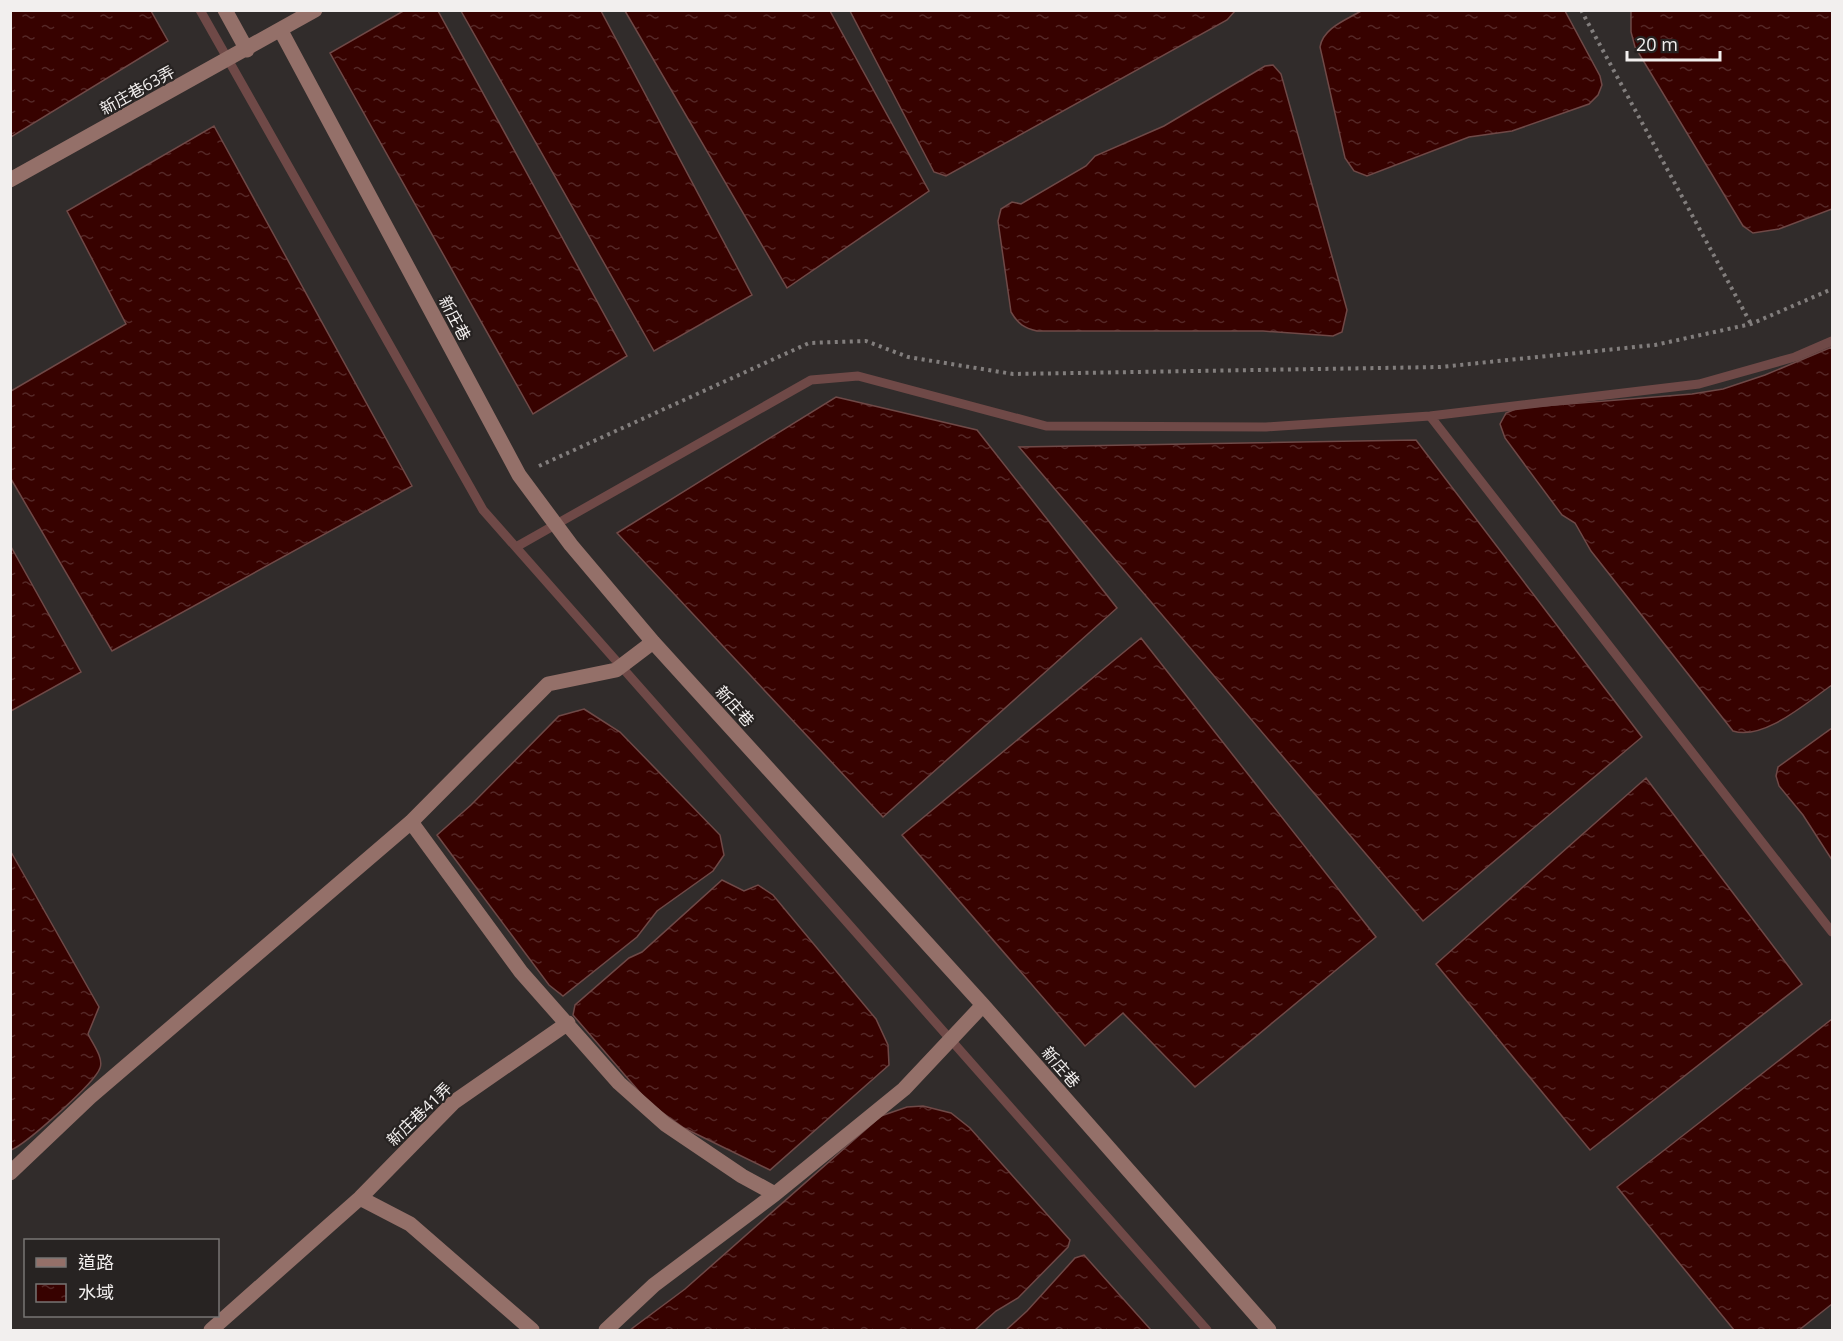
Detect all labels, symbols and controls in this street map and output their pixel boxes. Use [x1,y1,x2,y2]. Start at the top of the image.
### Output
scale bar [1627,24,1720,62]
text: 20 m [1636,32,1678,56]
street label: 新庄巷63弄 [96,60,178,120]
street label: 新庄巷 [434,292,476,344]
street label: 新庄巷 [711,681,759,731]
street label: 新庄巷 [1037,1042,1085,1092]
street label: 新庄巷41弄 [382,1077,456,1151]
legend [24,1239,219,1317]
text: 道路 [78,1250,114,1274]
text: 水域 [78,1280,114,1304]

